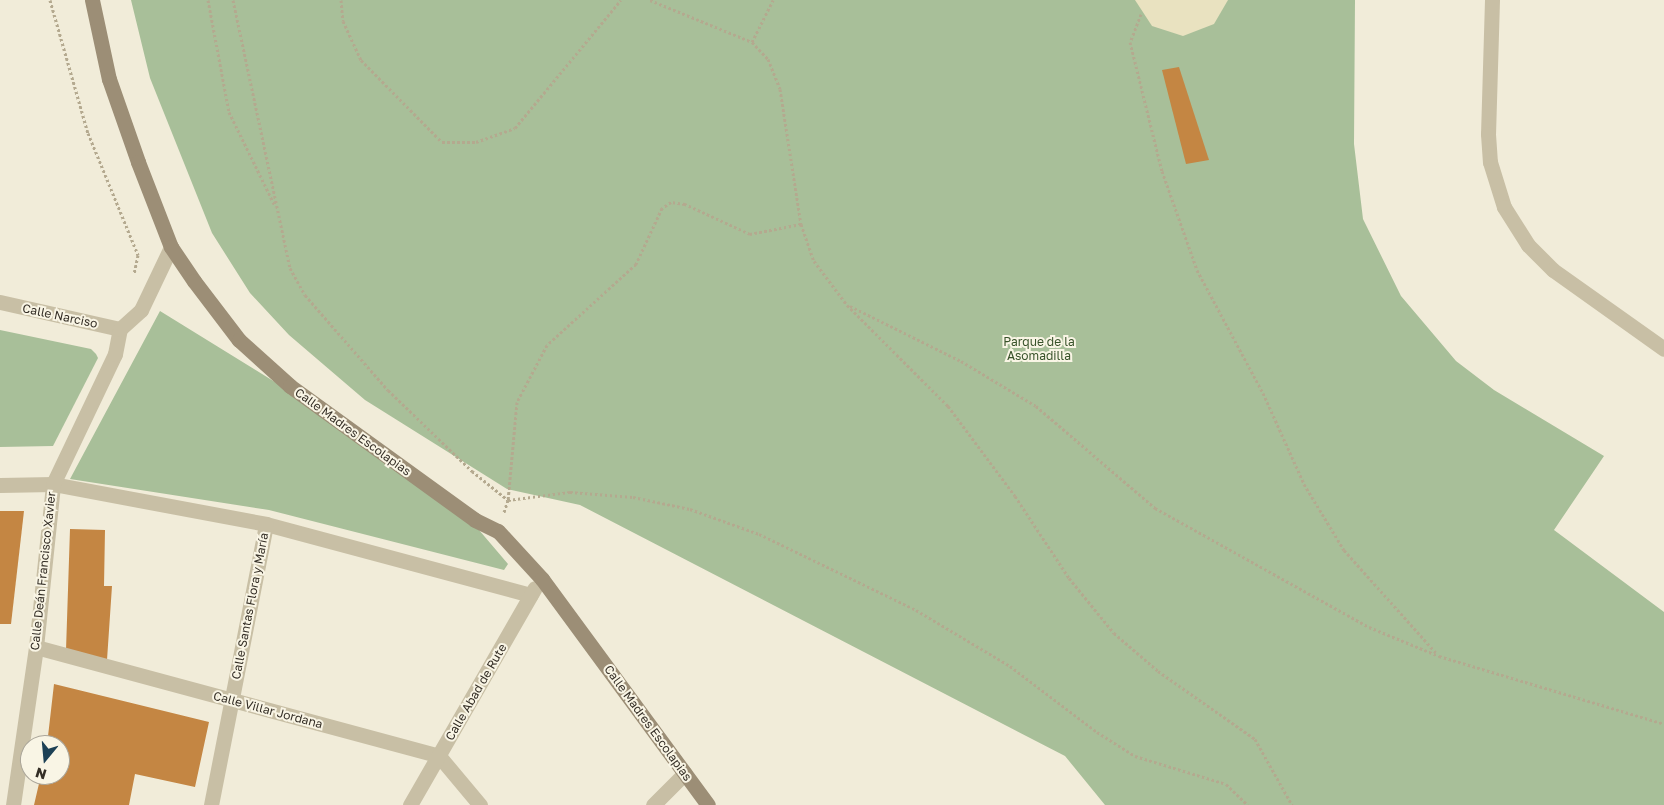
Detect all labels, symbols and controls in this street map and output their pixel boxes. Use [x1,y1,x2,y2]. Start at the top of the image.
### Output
street label: Calle Narciso [21,301,99,331]
park label: Parque de la Asomadilla [1003,335,1075,363]
street label: Calle Madres Escolapias [292,385,414,479]
street label: Calle Deán Francisco Xavier [27,491,59,651]
street label: Calle Santas Flora y María [229,531,271,681]
street label: Calle Abad de Rute [442,641,510,743]
street label: Calle Madres Escolapias [601,662,695,784]
street label: Calle Villar Jordana [212,688,324,732]
north arrow [20,735,70,785]
text: N [33,764,48,784]

